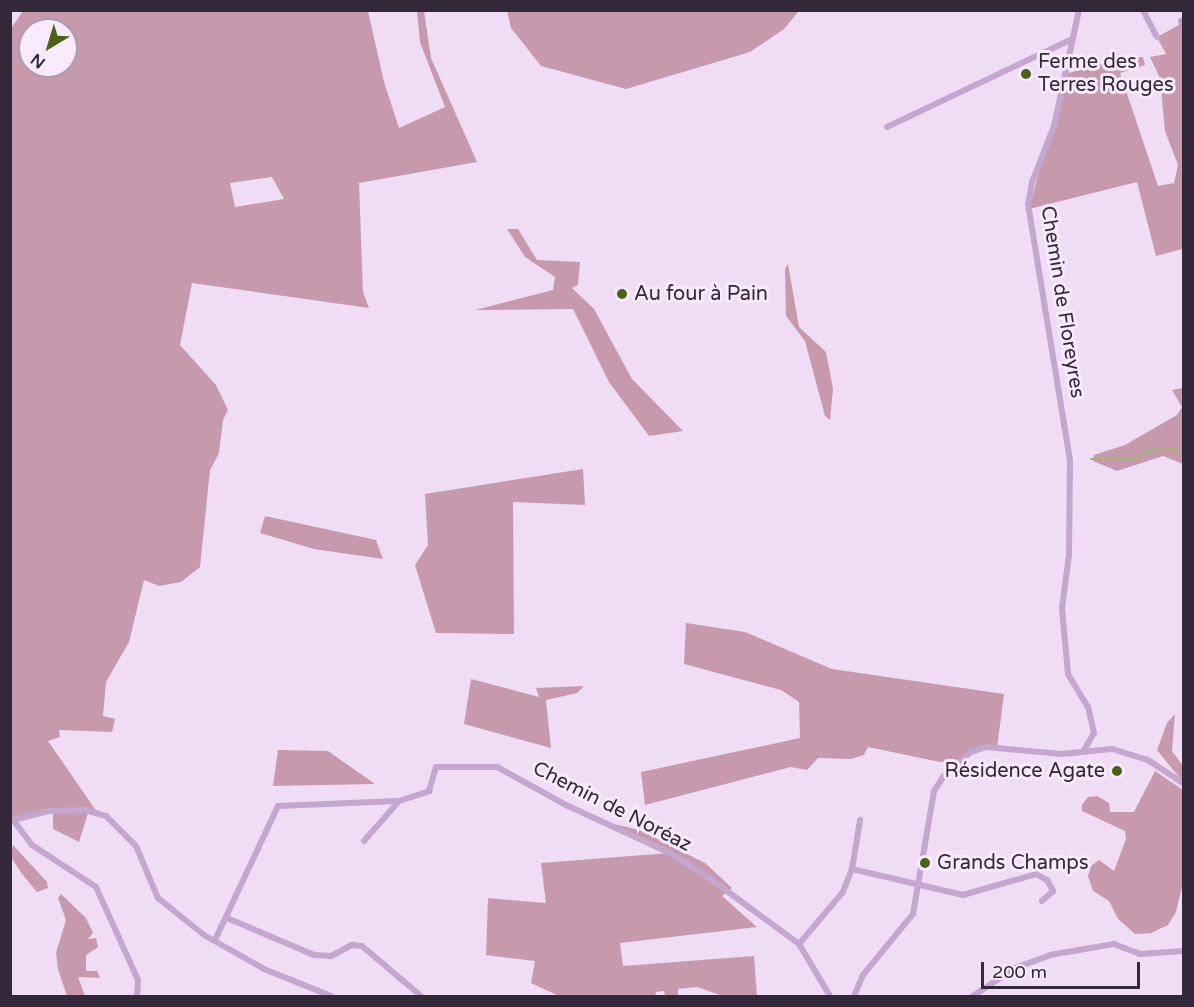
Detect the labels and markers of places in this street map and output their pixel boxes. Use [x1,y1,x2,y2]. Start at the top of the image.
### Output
place label: Ferme des Terres Rouges [1038,51,1173,98]
marker: Ferme des Terres Rouges [1019,67,1033,81]
place label: Au four à Pain [634,282,768,306]
marker: Au four à Pain [615,287,629,301]
place label: Résidence Agate [945,759,1105,783]
marker: Résidence Agate [1110,764,1124,778]
place label: Grands Champs [937,851,1089,875]
marker: Grands Champs [918,856,932,870]

